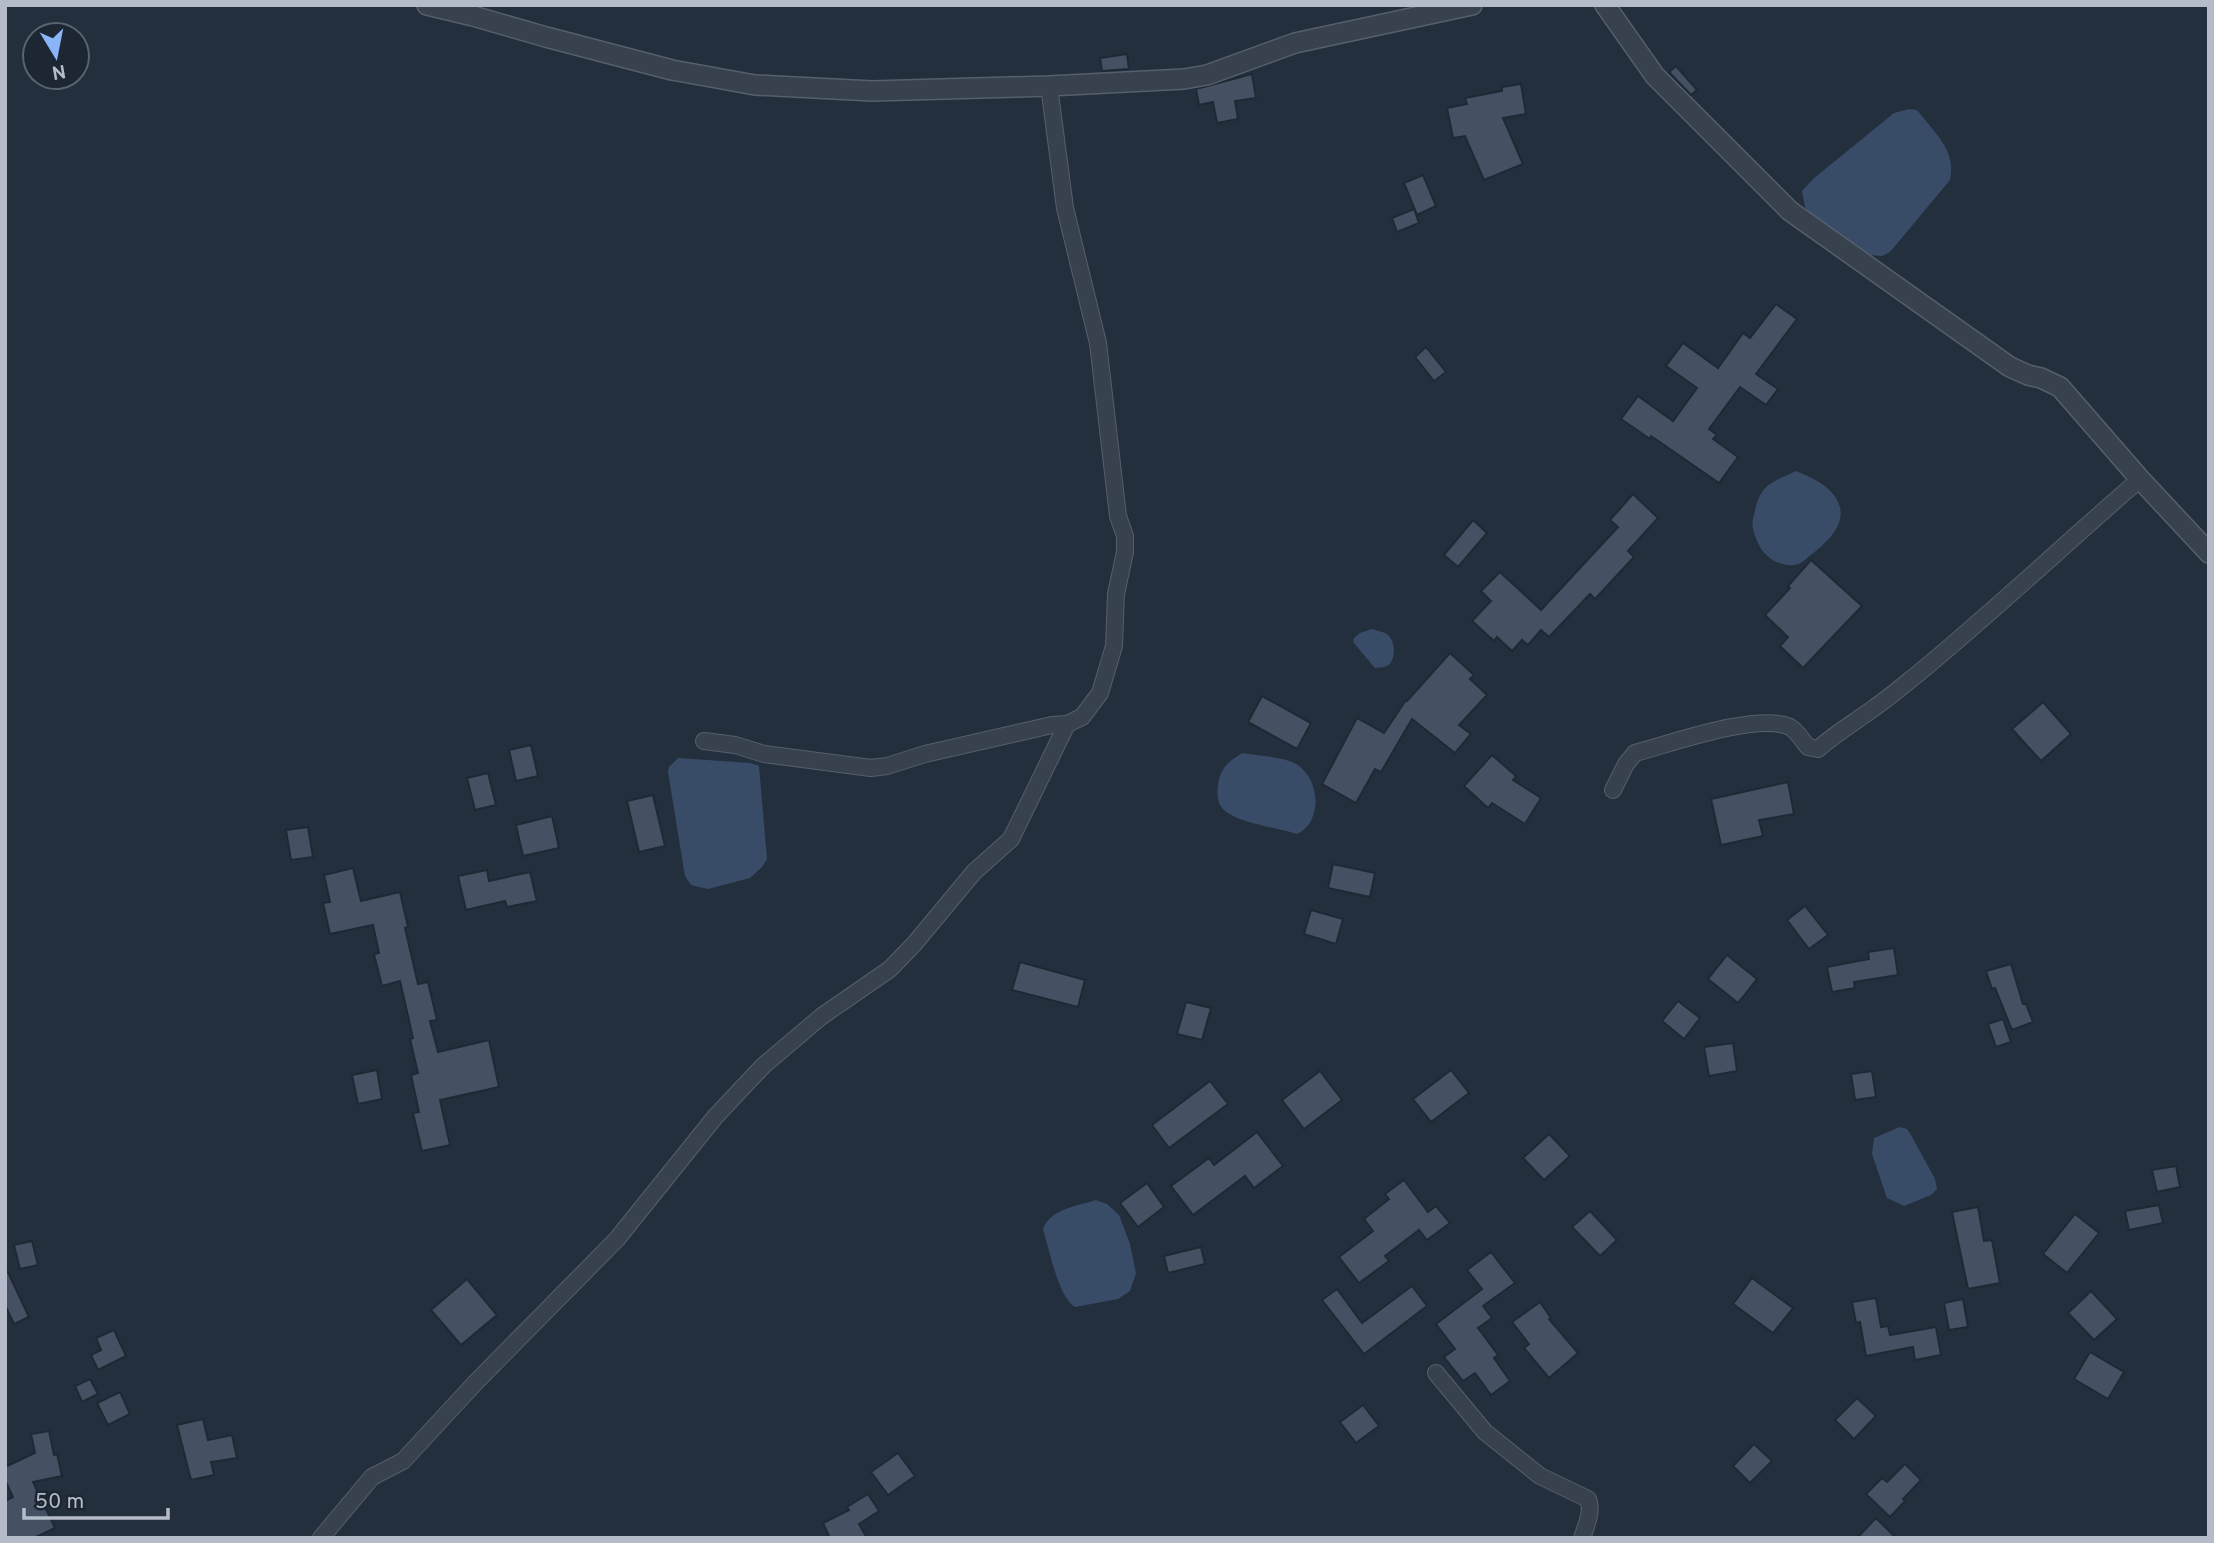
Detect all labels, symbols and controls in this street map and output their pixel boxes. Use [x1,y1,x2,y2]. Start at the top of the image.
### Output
north arrow [21,21,91,91]
text: N [50,58,67,84]
scale bar [24,1476,168,1520]
text: 50 m [35,1489,84,1516]

